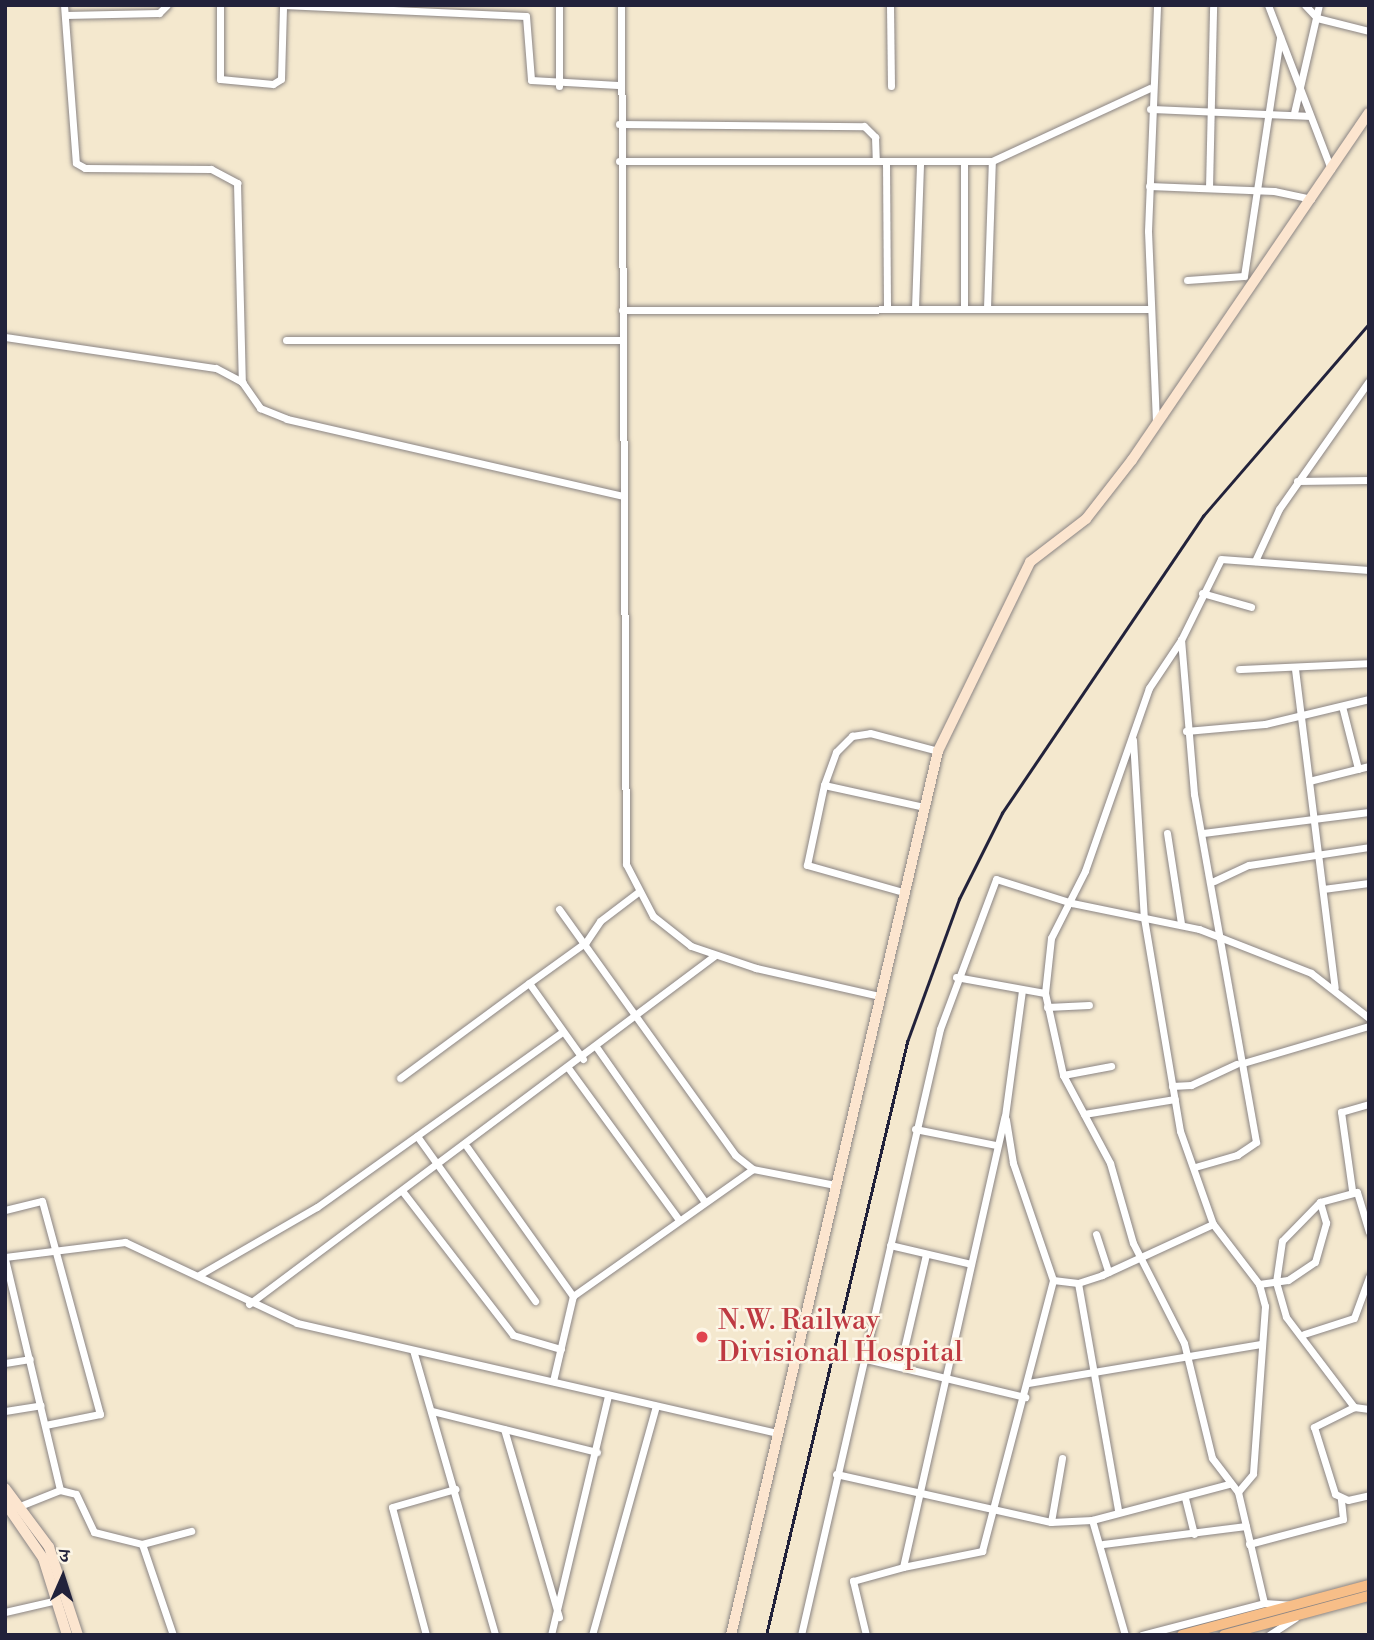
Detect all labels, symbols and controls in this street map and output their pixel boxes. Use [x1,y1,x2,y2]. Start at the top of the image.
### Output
place label: N.W. Railway Divisional Hospital [718,1304,963,1370]
marker: N.W. Railway Divisional Hospital [692,1327,712,1347]
north arrow [28,1542,98,1612]
text: उ [59,1544,70,1568]

